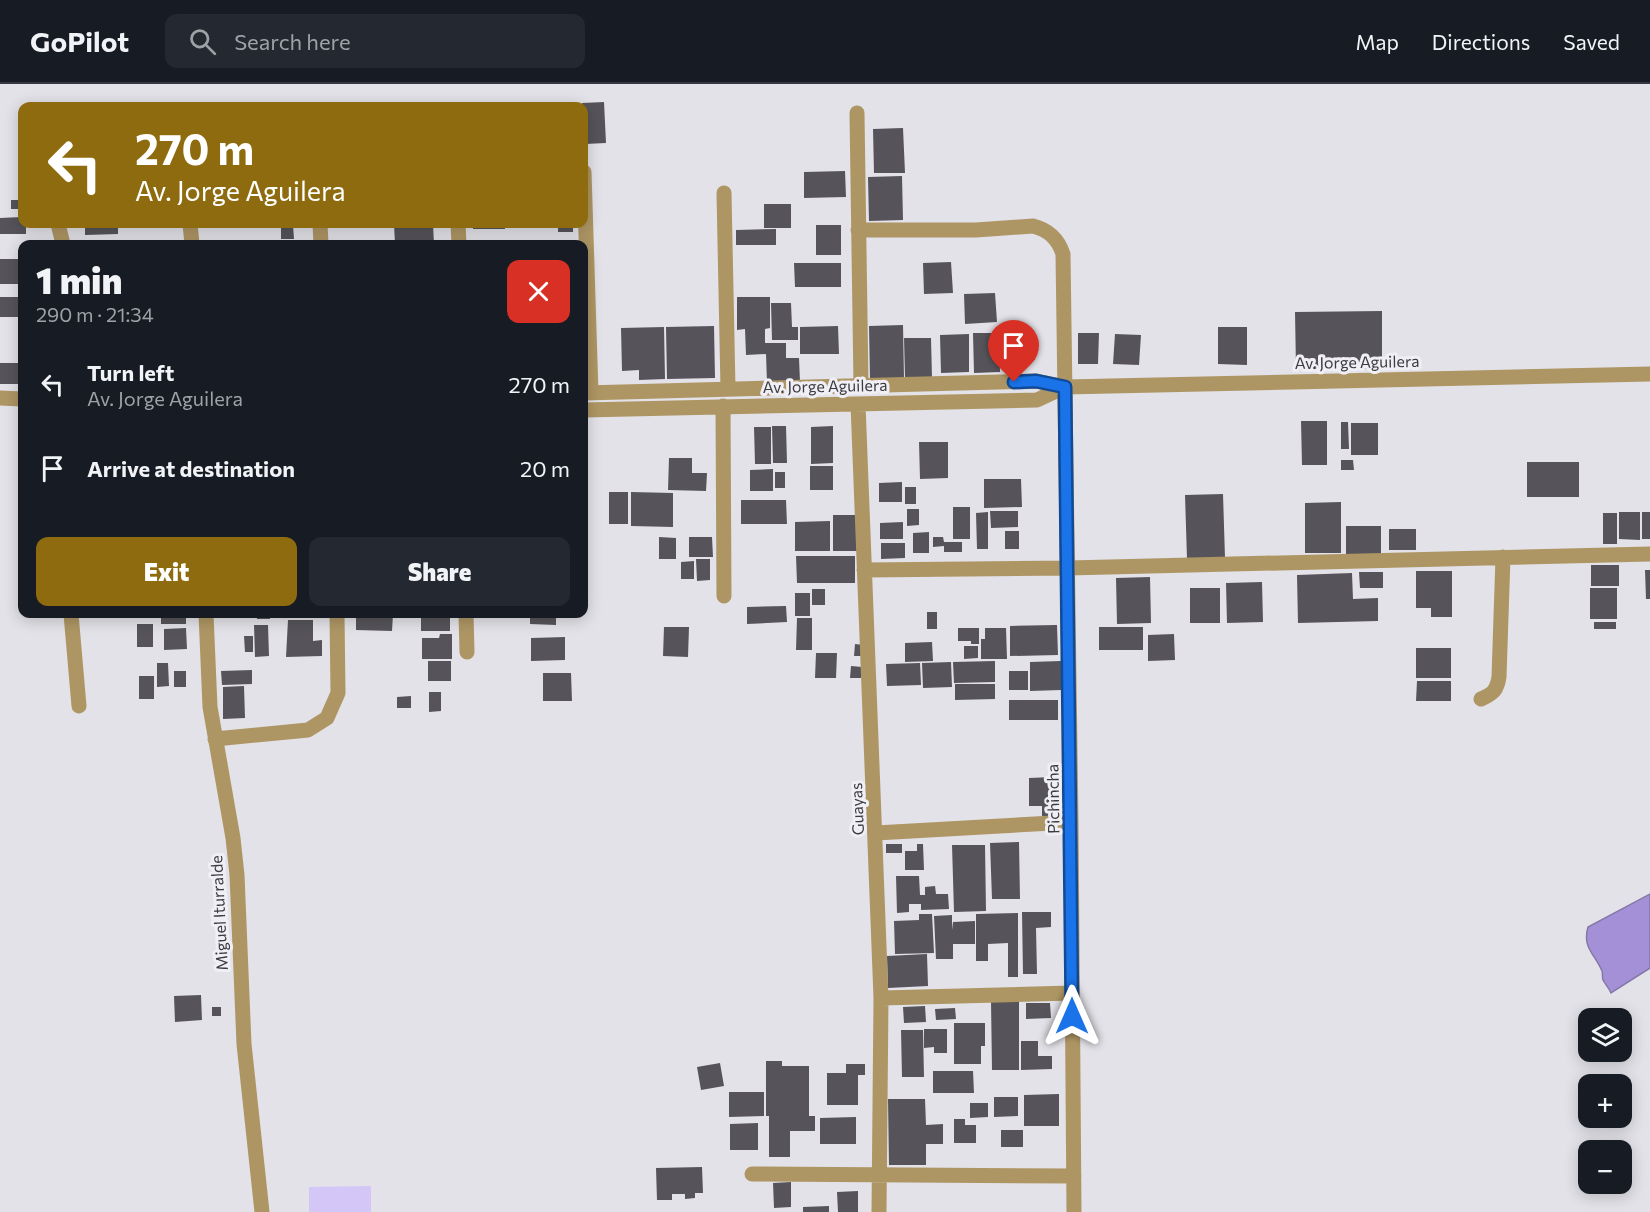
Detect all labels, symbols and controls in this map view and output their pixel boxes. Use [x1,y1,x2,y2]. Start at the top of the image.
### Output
search box [165,14,585,68]
text: GoPilot [30,24,129,58]
icon: search [186,25,219,58]
text: Search here [234,28,351,55]
text: Map [1356,29,1399,54]
text: Directions [1432,29,1530,54]
text: Saved [1563,29,1620,54]
text: 270 m [135,122,254,174]
icon: left [36,126,114,204]
text: Av. Jorge Aguilera [135,174,346,207]
text: 1 min [36,257,122,301]
button: close [507,260,570,323]
text: 290 m · 21:34 [36,302,154,326]
pin [988,320,1039,382]
icon: arrive [997,329,1030,362]
street label: Av. Jorge Aguilera [1294,351,1420,372]
text: Turn left [87,359,174,386]
icon: left [36,368,69,401]
text: 270 m [509,371,570,398]
street label: Av. Jorge Aguilera [762,375,888,396]
text: Av. Jorge Aguilera [87,386,243,410]
icon: arrive [36,452,69,485]
text: Arrive at destination [87,455,295,482]
text: 20 m [520,455,570,482]
button: Exit [36,537,297,606]
button: Share [309,537,570,606]
street label: Pichincha [1042,764,1063,834]
street label: Guayas [846,782,867,836]
street label: Miguel Iturralde [206,855,231,971]
position arrow [1040,984,1104,1048]
map controls [1578,1008,1632,1194]
button: layers [1578,1008,1632,1062]
button: + [1578,1074,1632,1128]
button: − [1578,1140,1632,1194]

